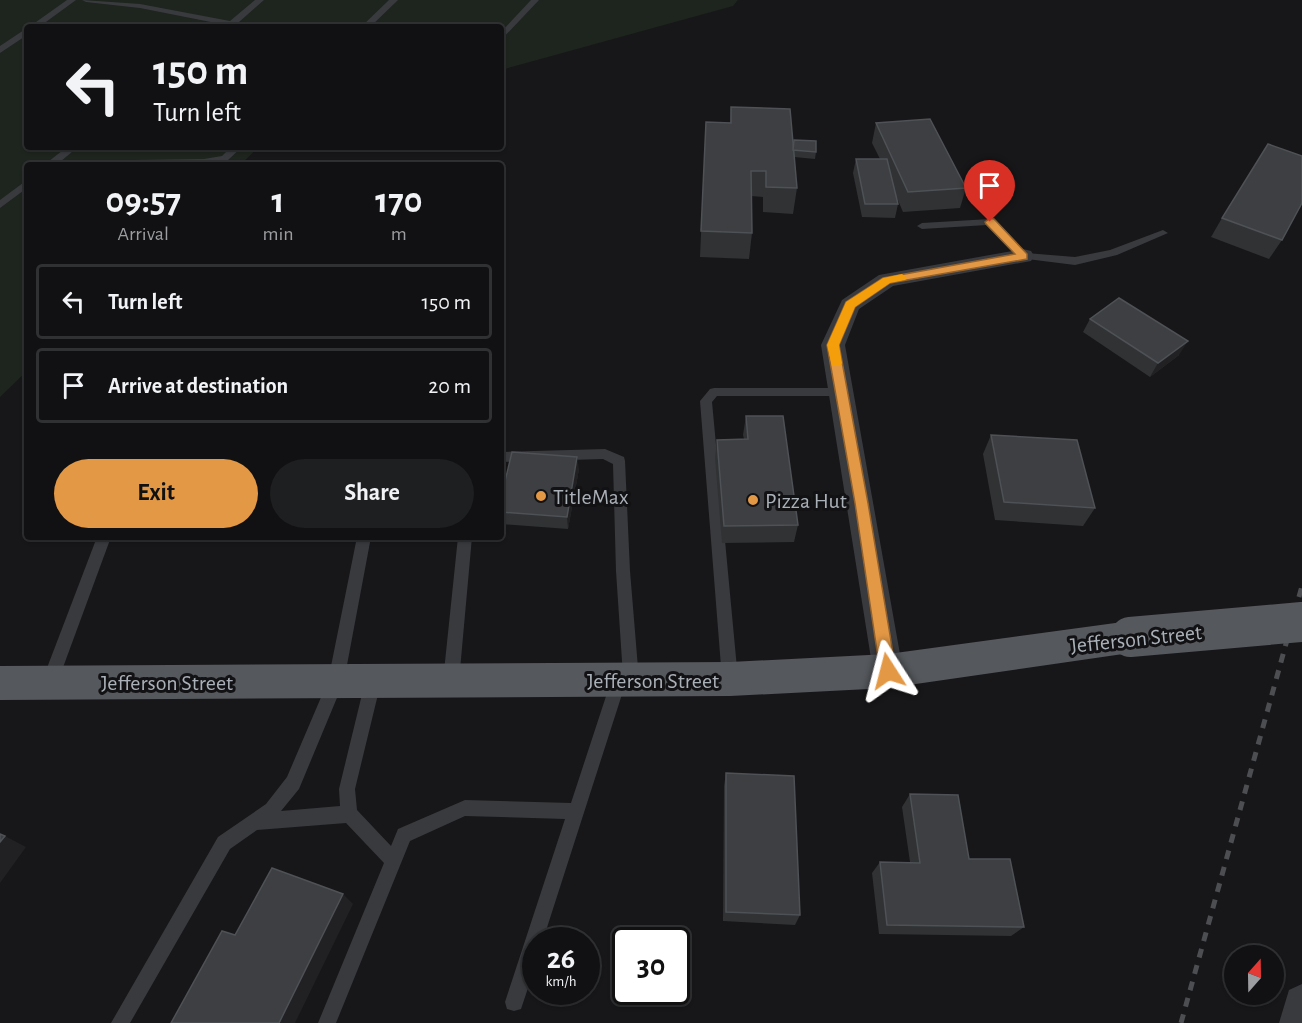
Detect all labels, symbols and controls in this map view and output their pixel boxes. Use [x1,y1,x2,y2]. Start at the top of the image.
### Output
icon: left [54,48,132,126]
text: 150 m [153,50,248,92]
text: Turn left [153,99,241,126]
pin [964,160,1015,222]
icon: arrive [973,169,1006,202]
text: 09:57 [106,183,181,219]
text: 1 [272,183,285,219]
text: 170 [375,183,422,219]
text: Arrival [118,224,169,244]
text: min [263,224,294,244]
text: m [391,224,407,244]
icon: left [57,285,90,318]
text: Turn left [108,291,182,313]
text: 150 m [421,291,471,313]
icon: arrive [57,369,90,402]
text: Arrive at destination [108,375,288,397]
text: 20 m [428,375,471,397]
button: Exit [54,459,258,528]
button: Share [270,459,474,528]
place label: TitleMax [553,486,629,508]
marker: TitleMax [534,489,548,503]
place label: Pizza Hut [765,490,847,512]
marker: Pizza Hut [746,493,760,507]
street label: Jefferson Street [1069,621,1203,657]
position arrow [856,639,920,703]
street label: Jefferson Street [587,670,719,692]
street label: Jefferson Street [101,672,233,694]
speed limit sign: 30 [612,927,690,1005]
text: 26 [547,944,575,974]
north arrow [1224,945,1284,1005]
map controls [1224,945,1284,1005]
text: km/h [546,974,576,989]

